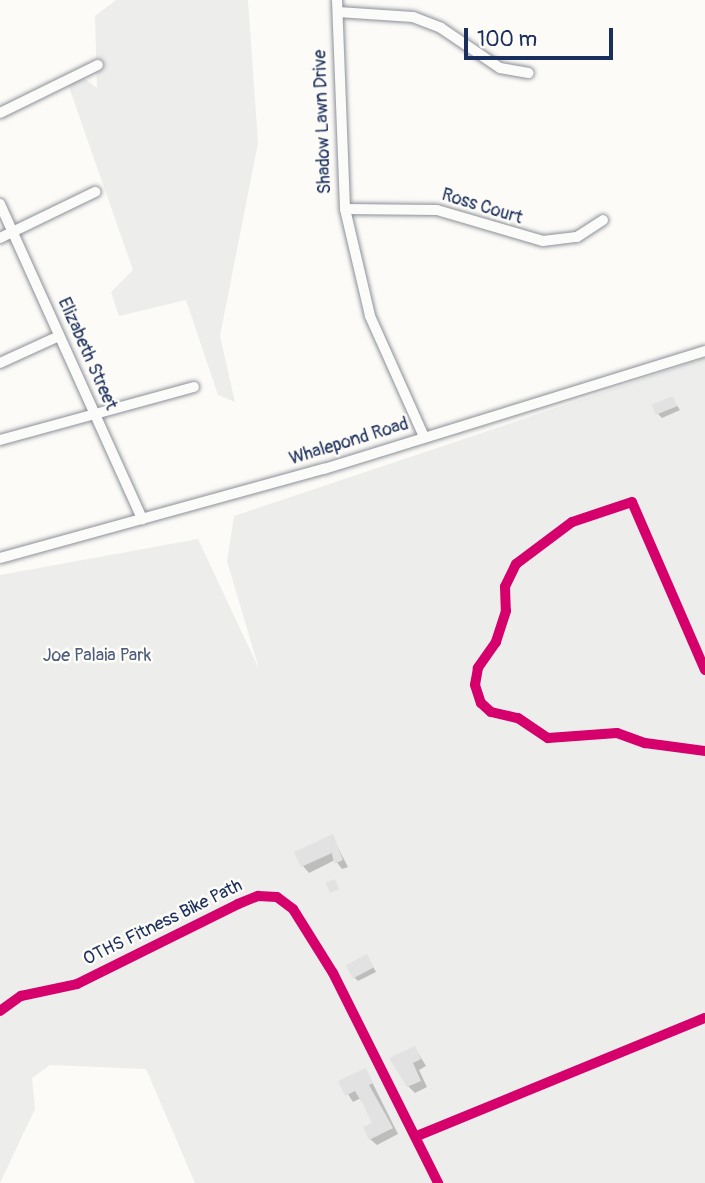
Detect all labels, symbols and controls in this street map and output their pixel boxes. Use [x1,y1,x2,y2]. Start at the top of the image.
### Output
scale bar [467,14,616,58]
text: 100 m [477,26,537,53]
street label: Shadow Lawn Drive [310,49,336,195]
street label: Ross Court [439,184,525,230]
street label: Elizabeth Street [53,294,121,414]
street label: Whalepond Road [287,414,411,470]
park label: Joe Palaia Park [43,645,151,667]
street label: OTHS Fitness Bike Path [80,875,246,971]

